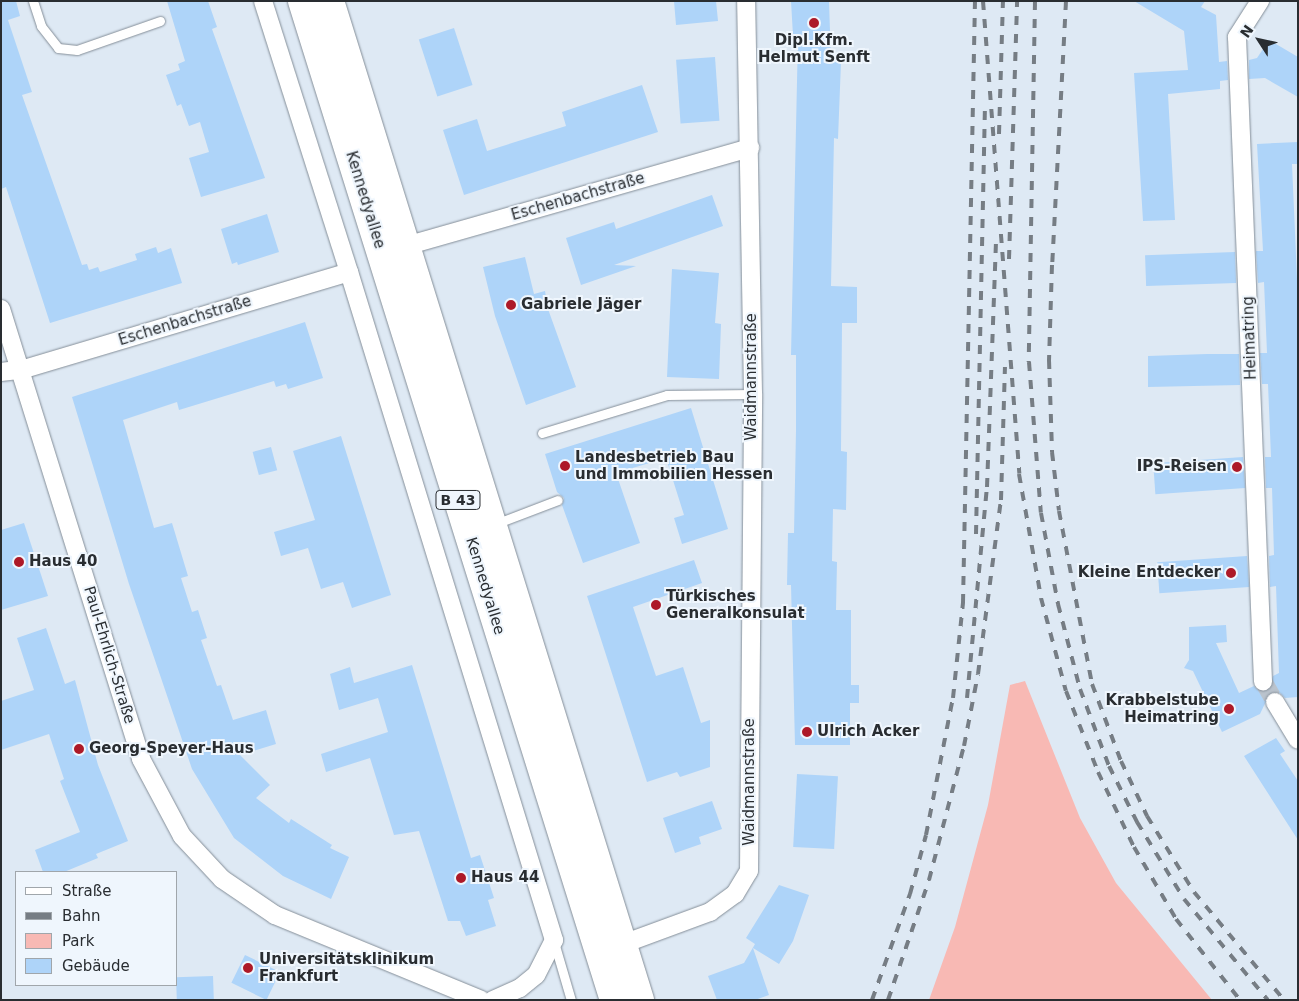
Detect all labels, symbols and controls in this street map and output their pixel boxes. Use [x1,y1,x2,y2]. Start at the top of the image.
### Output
north arrow [1234,15,1284,65]
marker: Dipl.Kfm. Helmut Senft [808,17,820,29]
text: N [1237,22,1257,41]
place label: Dipl.Kfm. Helmut Senft [758,31,870,66]
street label: Kennedyallee [342,149,388,251]
street label: Eschenbachstraße [509,169,647,225]
street label: Eschenbachstraße [116,292,254,350]
place label: Gabriele Jäger [521,296,641,314]
street label: Heimatring [1240,296,1260,380]
marker: Gabriele Jäger [505,299,517,311]
street label: Waidmannstraße [743,313,761,441]
place label: Landesbetrieb Bau und Immobilien Hessen [575,448,773,483]
place label: IPS-Reisen [1137,458,1227,476]
marker: Landesbetrieb Bau und Immobilien Hessen [559,460,571,472]
marker: IPS-Reisen [1231,461,1243,473]
road number: B 43 [434,488,482,512]
street label: Kennedyallee [462,535,508,637]
place label: Haus 40 [29,553,97,571]
marker: Haus 40 [13,556,25,568]
place label: Kleine Entdecker [1078,564,1221,582]
marker: Kleine Entdecker [1225,567,1237,579]
street label: Paul-Ehrlich-Straße [80,584,138,726]
place label: Türkisches Generalkonsulat [666,587,805,622]
marker: Türkisches Generalkonsulat [650,599,662,611]
place label: Krabbelstube Heimatring [1105,691,1219,726]
marker: Krabbelstube Heimatring [1223,703,1235,715]
street label: Waidmannstraße [741,718,759,846]
place label: Ulrich Acker [817,723,919,741]
marker: Ulrich Acker [801,726,813,738]
place label: Georg-Speyer-Haus [89,740,254,758]
marker: Georg-Speyer-Haus [73,743,85,755]
place label: Haus 44 [471,869,539,887]
legend [15,871,178,986]
marker: Haus 44 [455,872,467,884]
text: Straße [62,882,111,900]
text: Bahn [62,907,101,925]
text: Park [62,932,94,950]
place label: Universitätsklinikum Frankfurt [259,950,434,985]
text: Gebäude [62,957,130,975]
marker: Universitätsklinikum Frankfurt [241,961,255,975]

